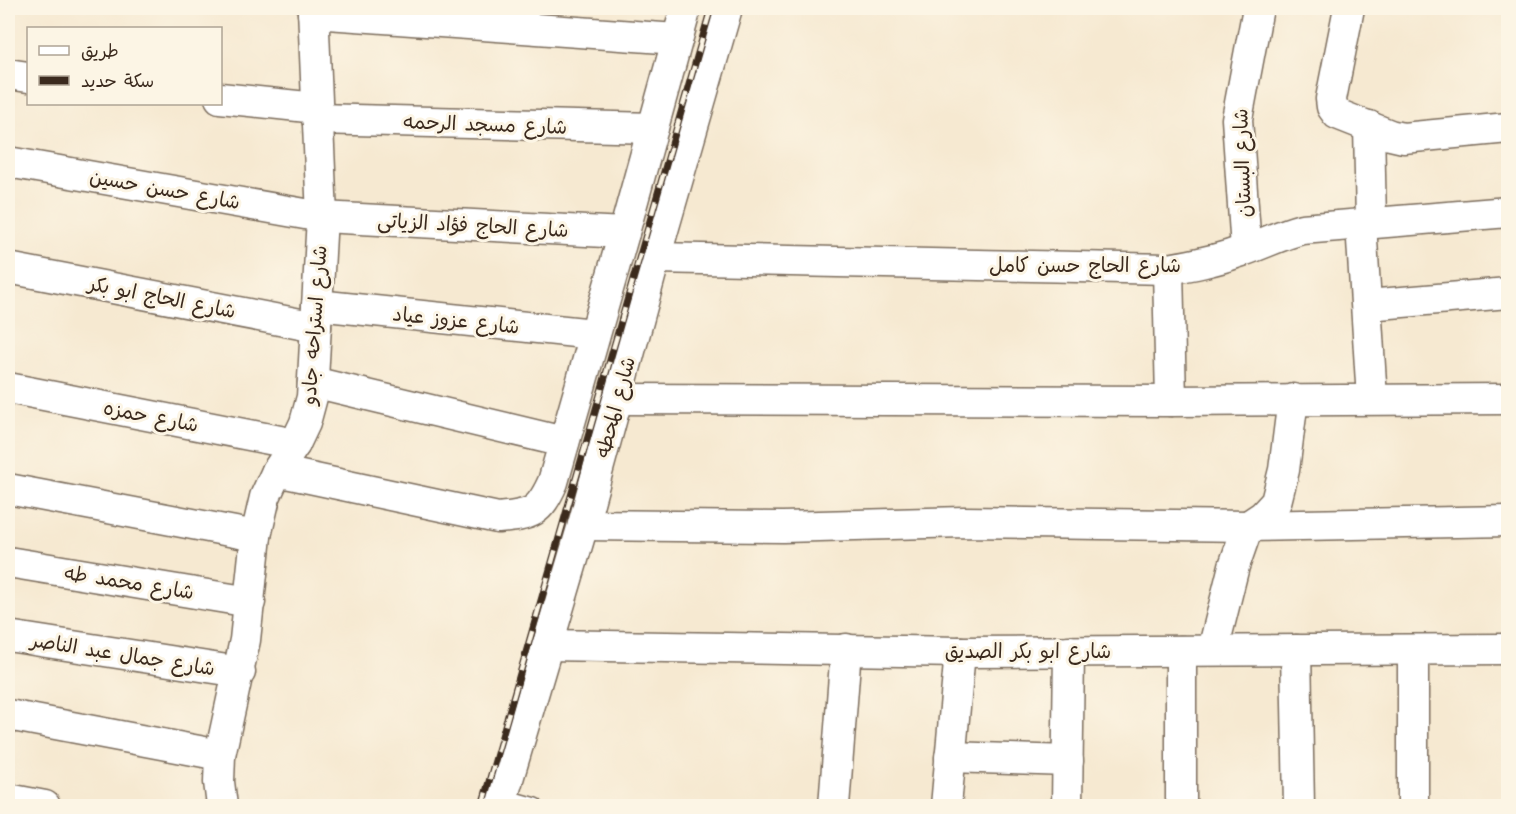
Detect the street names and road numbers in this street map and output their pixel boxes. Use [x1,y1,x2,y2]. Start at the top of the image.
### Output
street label: شارع مسجد الرحمه [402,108,568,142]
street label: شارع البستان [1227,108,1259,218]
street label: شارع حسن حسين [87,163,242,217]
street label: شارع الحاج فؤاد الزياتى [377,207,569,245]
street label: شارع استراحه جادو [295,244,335,408]
street label: شارع الحاج حسن كامل [989,252,1181,280]
street label: شارع الحاج ابو بكر [84,270,238,326]
street label: شارع عزوز عياد [391,300,521,342]
street label: شارع المحطه [589,354,643,461]
street label: شارع حمزه [101,394,201,440]
street label: شارع محمد طه [62,559,196,607]
street label: شارع جمال عبد الناصر [27,626,217,683]
street label: شارع ابو بكر الصديق [945,638,1111,666]

